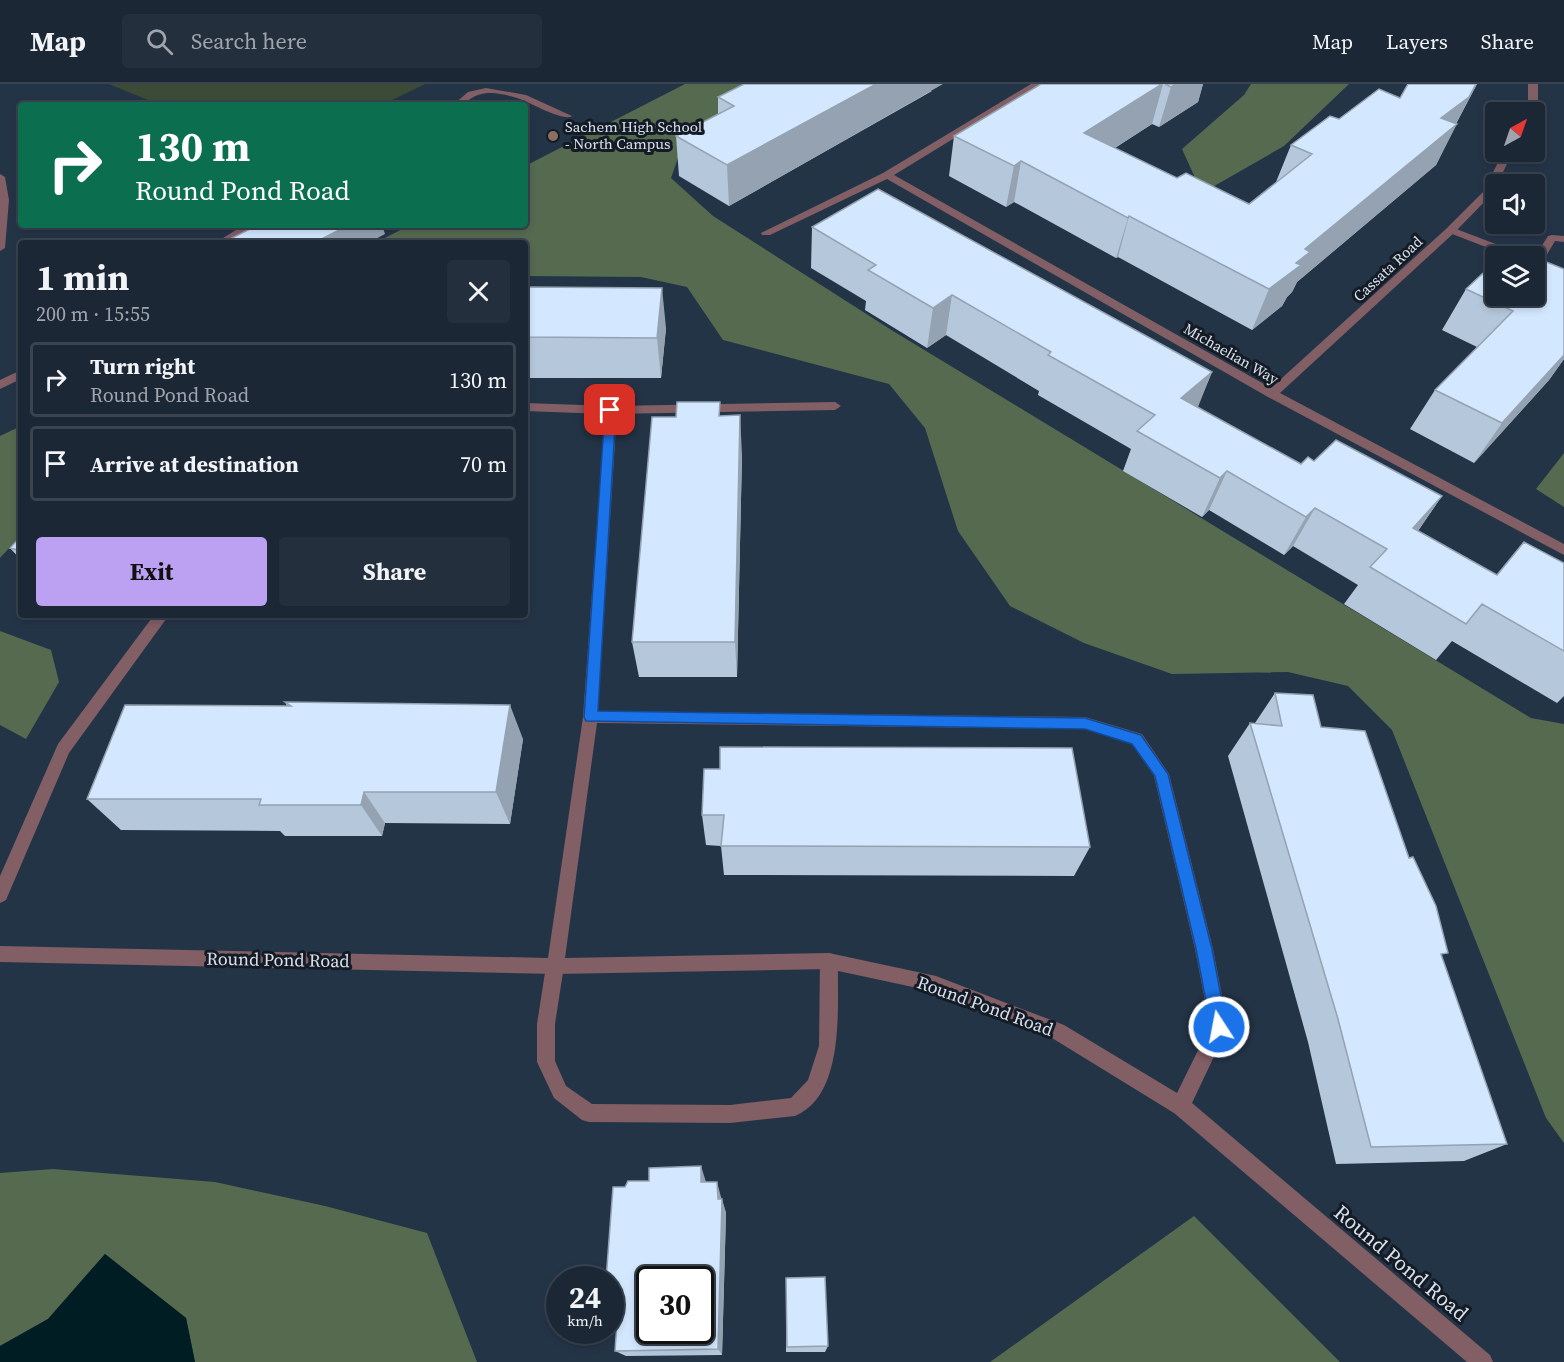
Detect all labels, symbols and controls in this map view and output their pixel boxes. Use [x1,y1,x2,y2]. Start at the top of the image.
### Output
search box [122,14,542,68]
text: Map [30,22,86,60]
icon: search [143,25,176,58]
text: Search here [191,26,307,56]
text: Map [1312,27,1353,56]
text: Layers [1386,27,1448,56]
text: Share [1481,27,1534,56]
north arrow [1485,102,1545,162]
map controls [1485,102,1545,306]
place label: Sachem High School - North Campus [565,116,703,154]
text: 130 m [135,117,250,175]
icon: right [36,126,114,204]
marker: Sachem High School - North Campus [546,129,560,143]
text: Round Pond Road [135,172,350,209]
button: sound [1485,174,1545,234]
street label: Cassata Road [1348,231,1427,306]
button: layers [1485,246,1545,306]
text: 1 min [36,253,129,302]
button: close [447,260,510,323]
text: 200 m · 15:55 [36,300,150,328]
street label: Michaelian Way [1180,318,1283,389]
text: Turn right [90,351,195,381]
icon: right [39,363,72,396]
text: 130 m [449,365,507,395]
text: Round Pond Road [90,381,249,409]
pin [584,384,635,435]
icon: arrive [593,393,626,426]
icon: arrive [39,447,72,480]
text: Arrive at destination [90,449,299,479]
text: 70 m [460,449,507,479]
button: Exit [36,537,267,606]
button: Share [279,537,510,606]
street label: Round Pond Road [206,946,350,973]
street label: Round Pond Road [914,969,1057,1042]
position arrow [1187,995,1251,1059]
street label: Round Pond Road [1328,1198,1475,1328]
speed limit sign: 30 [636,1266,714,1344]
text: 24 [569,1277,601,1318]
text: km/h [567,1310,603,1331]

